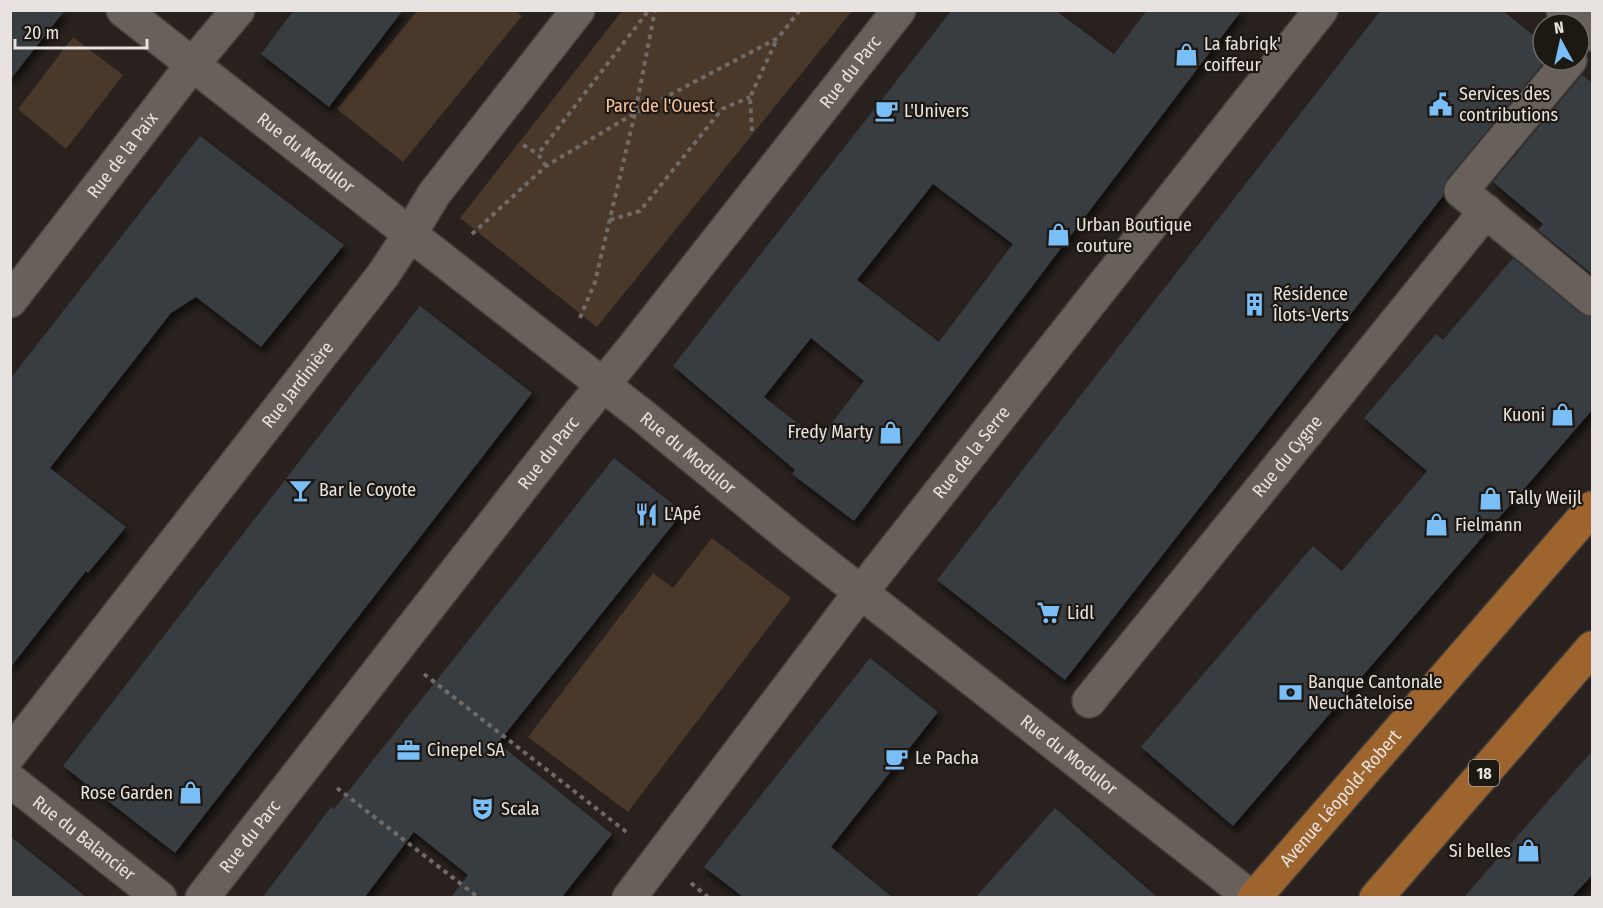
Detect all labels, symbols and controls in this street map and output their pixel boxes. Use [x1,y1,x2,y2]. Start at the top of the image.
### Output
scale bar [15,12,147,50]
north arrow [1531,12,1591,72]
text: N [1553,18,1565,38]
text: 20 m [24,22,59,44]
street label: Rue du Parc [815,31,886,113]
place label: La fabriqk' coiffeur [1204,33,1281,76]
shop icon: La fabriqk' coiffeur [1173,41,1199,67]
place label: Services des contributions [1459,83,1558,126]
public building icon: Services des contributions [1428,91,1454,117]
park label: Parc de l'Ouest [605,95,715,117]
cafe icon: L'Univers [873,98,899,124]
place label: L'Univers [904,100,969,122]
street label: Rue de la Paix [82,108,162,203]
street label: Rue du Modulor [253,108,359,198]
place label: Urban Boutique couture [1076,214,1192,257]
shop icon: Urban Boutique couture [1045,222,1071,248]
place label: Résidence Îlots-Verts [1272,283,1349,326]
building icon: Résidence Îlots-Verts [1242,291,1268,317]
street label: Rue Jardinière [257,337,338,432]
street label: Rue de la Serre [928,402,1015,503]
shop icon: Kuoni [1550,402,1576,428]
place label: Kuoni [1503,404,1545,426]
street label: Rue du Modulor [636,407,741,499]
street label: Rue du Cygne [1248,411,1327,502]
street label: Rue du Parc [513,412,584,494]
shop icon: Fredy Marty [878,419,904,445]
place label: Fredy Marty [787,421,873,443]
bar icon: Bar le Coyote [288,477,314,503]
place label: Bar le Coyote [319,479,416,501]
shop icon: Tally Weijl [1477,485,1503,511]
place label: Tally Weijl [1508,487,1582,509]
restaurant icon: L'Apé [633,501,659,527]
place label: L'Apé [664,503,701,525]
shop icon: Fielmann [1424,512,1450,538]
place label: Fielmann [1455,514,1522,536]
supermarket icon: Lidl [1036,600,1062,626]
place label: Lidl [1067,602,1094,624]
place label: Banque Cantonale Neuchâteloise [1308,671,1442,714]
bank icon: Banque Cantonale Neuchâteloise [1277,679,1303,705]
street label: Rue du Modulor [1016,710,1122,800]
street label: Avenue Léopold-Robert [1275,725,1406,871]
office icon: Cinepel SA [396,737,422,763]
place label: Cinepel SA [427,739,505,761]
cafe icon: Le Pacha [884,745,910,771]
place label: Le Pacha [915,747,979,769]
road number: 18 [1469,760,1499,786]
shop icon: Rose Garden [178,780,204,806]
place label: Rose Garden [80,782,173,804]
street label: Rue du Balancier [28,791,140,886]
street label: Rue du Parc [215,795,285,877]
theatre icon: Scala [470,796,496,822]
place label: Scala [501,798,540,820]
shop icon: Si belles [1516,838,1542,864]
place label: Si belles [1449,840,1511,862]

